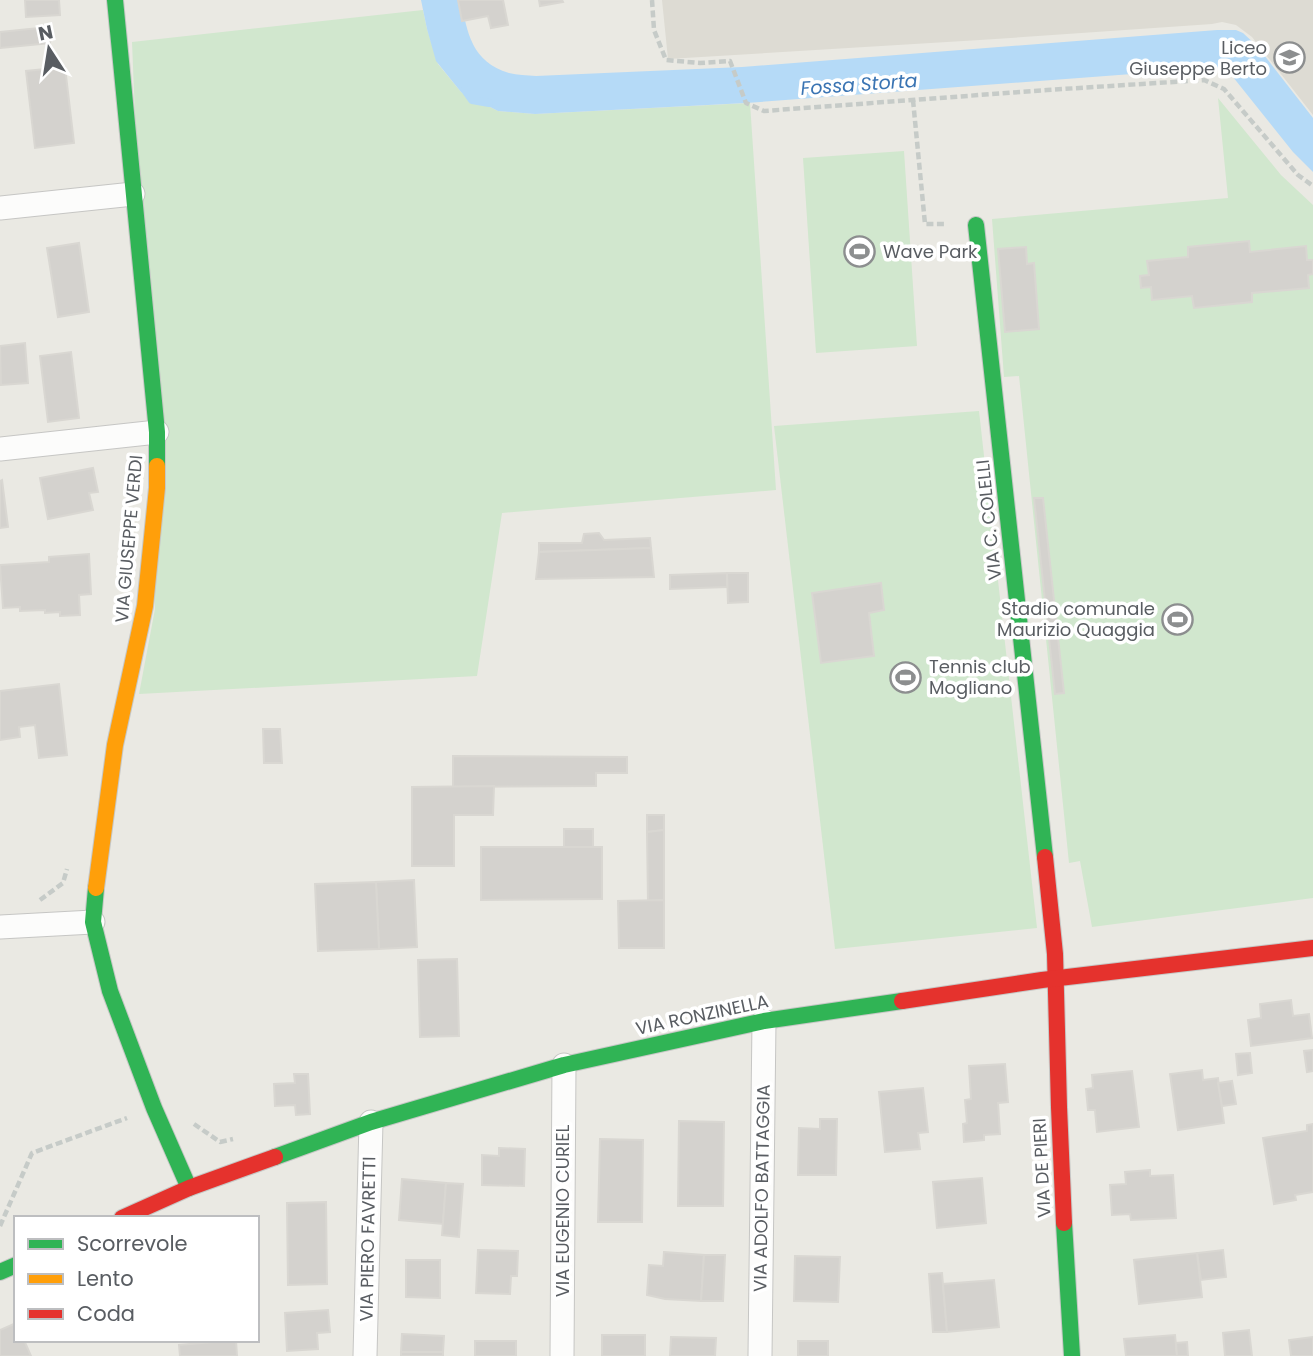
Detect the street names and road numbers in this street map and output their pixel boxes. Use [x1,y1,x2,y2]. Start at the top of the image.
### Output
street label: VIA GIUSEPPE VERDI [109,454,148,624]
street label: VIA C. COLELLI [970,459,1007,582]
street label: VIA RONZINELLA [633,988,771,1041]
street label: VIA ADOLFO BATTAGGIA [747,1084,776,1292]
street label: VIA DE PIERI [1026,1118,1057,1218]
street label: VIA EUGENIO CURIEL [550,1124,575,1297]
street label: VIA PIERO FAVRETTI [354,1156,381,1322]

